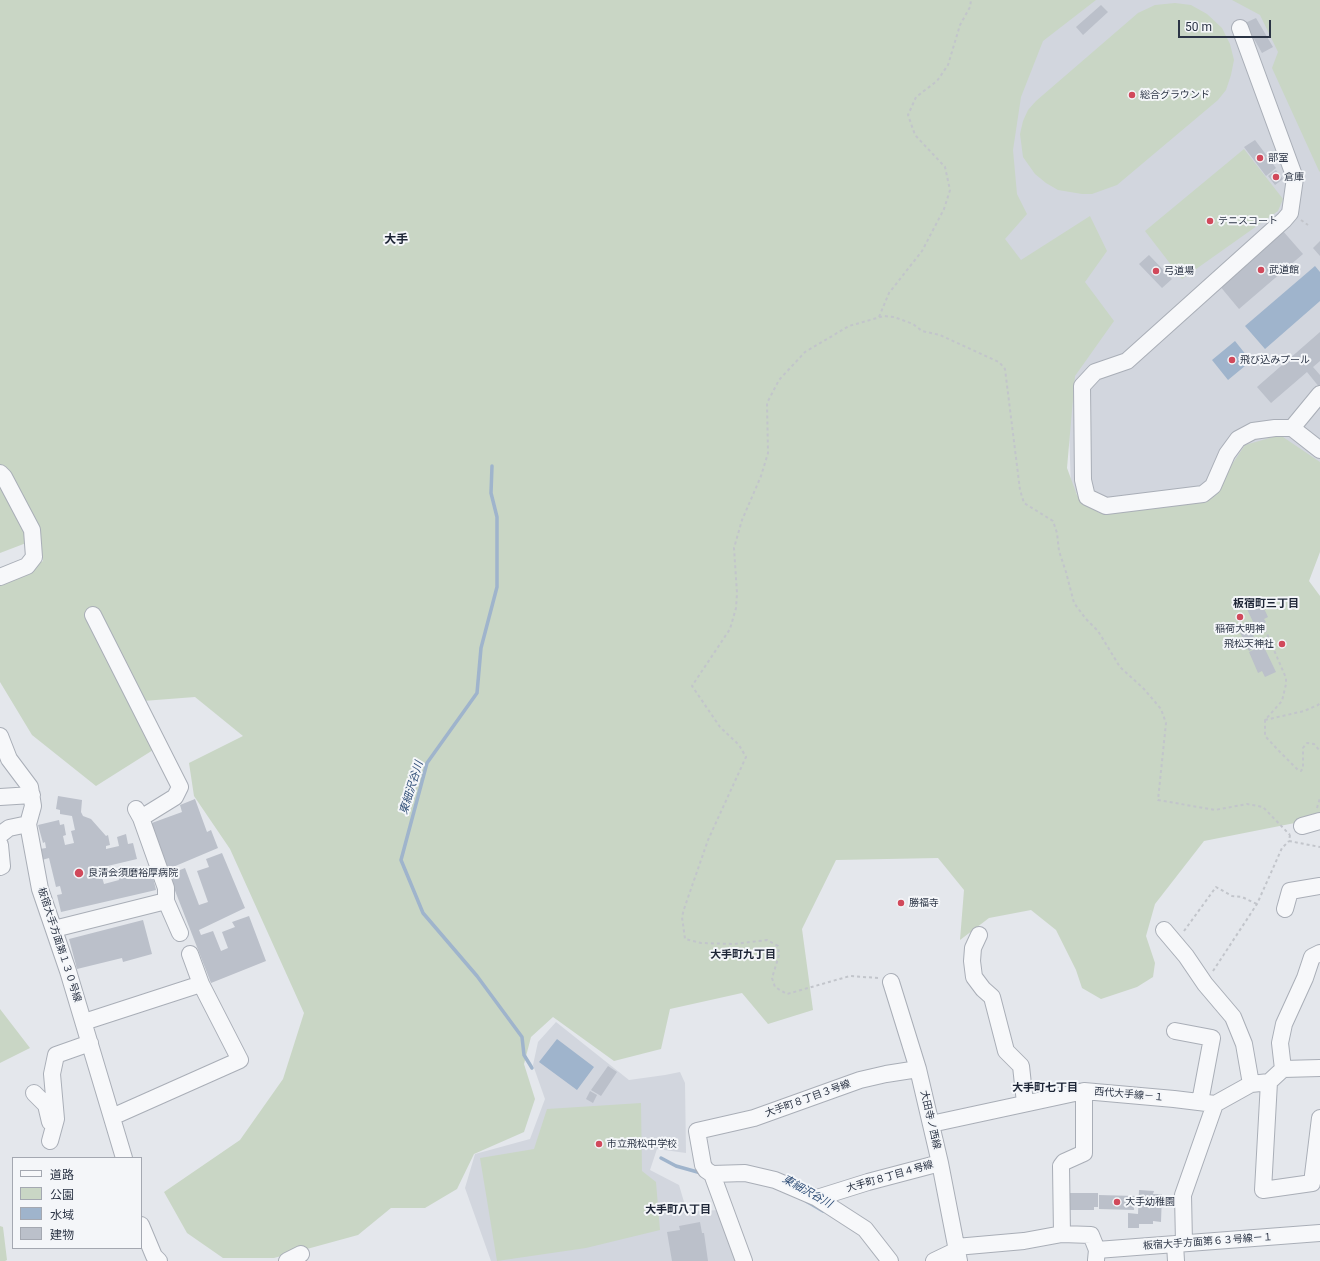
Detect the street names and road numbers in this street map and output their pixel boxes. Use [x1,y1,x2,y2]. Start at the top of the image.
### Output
street label: 板宿大手方面第１３０号線 [35,886,83,1004]
street label: 大手町８丁目３号線 [764,1078,852,1120]
street label: 西代大手線－１ [1094,1086,1164,1104]
street label: 大田寺ノ西線 [917,1089,943,1151]
street label: 大手町８丁目４号線 [845,1159,935,1195]
street label: 板宿大手方面第６３号線－１ [1143,1231,1273,1253]

